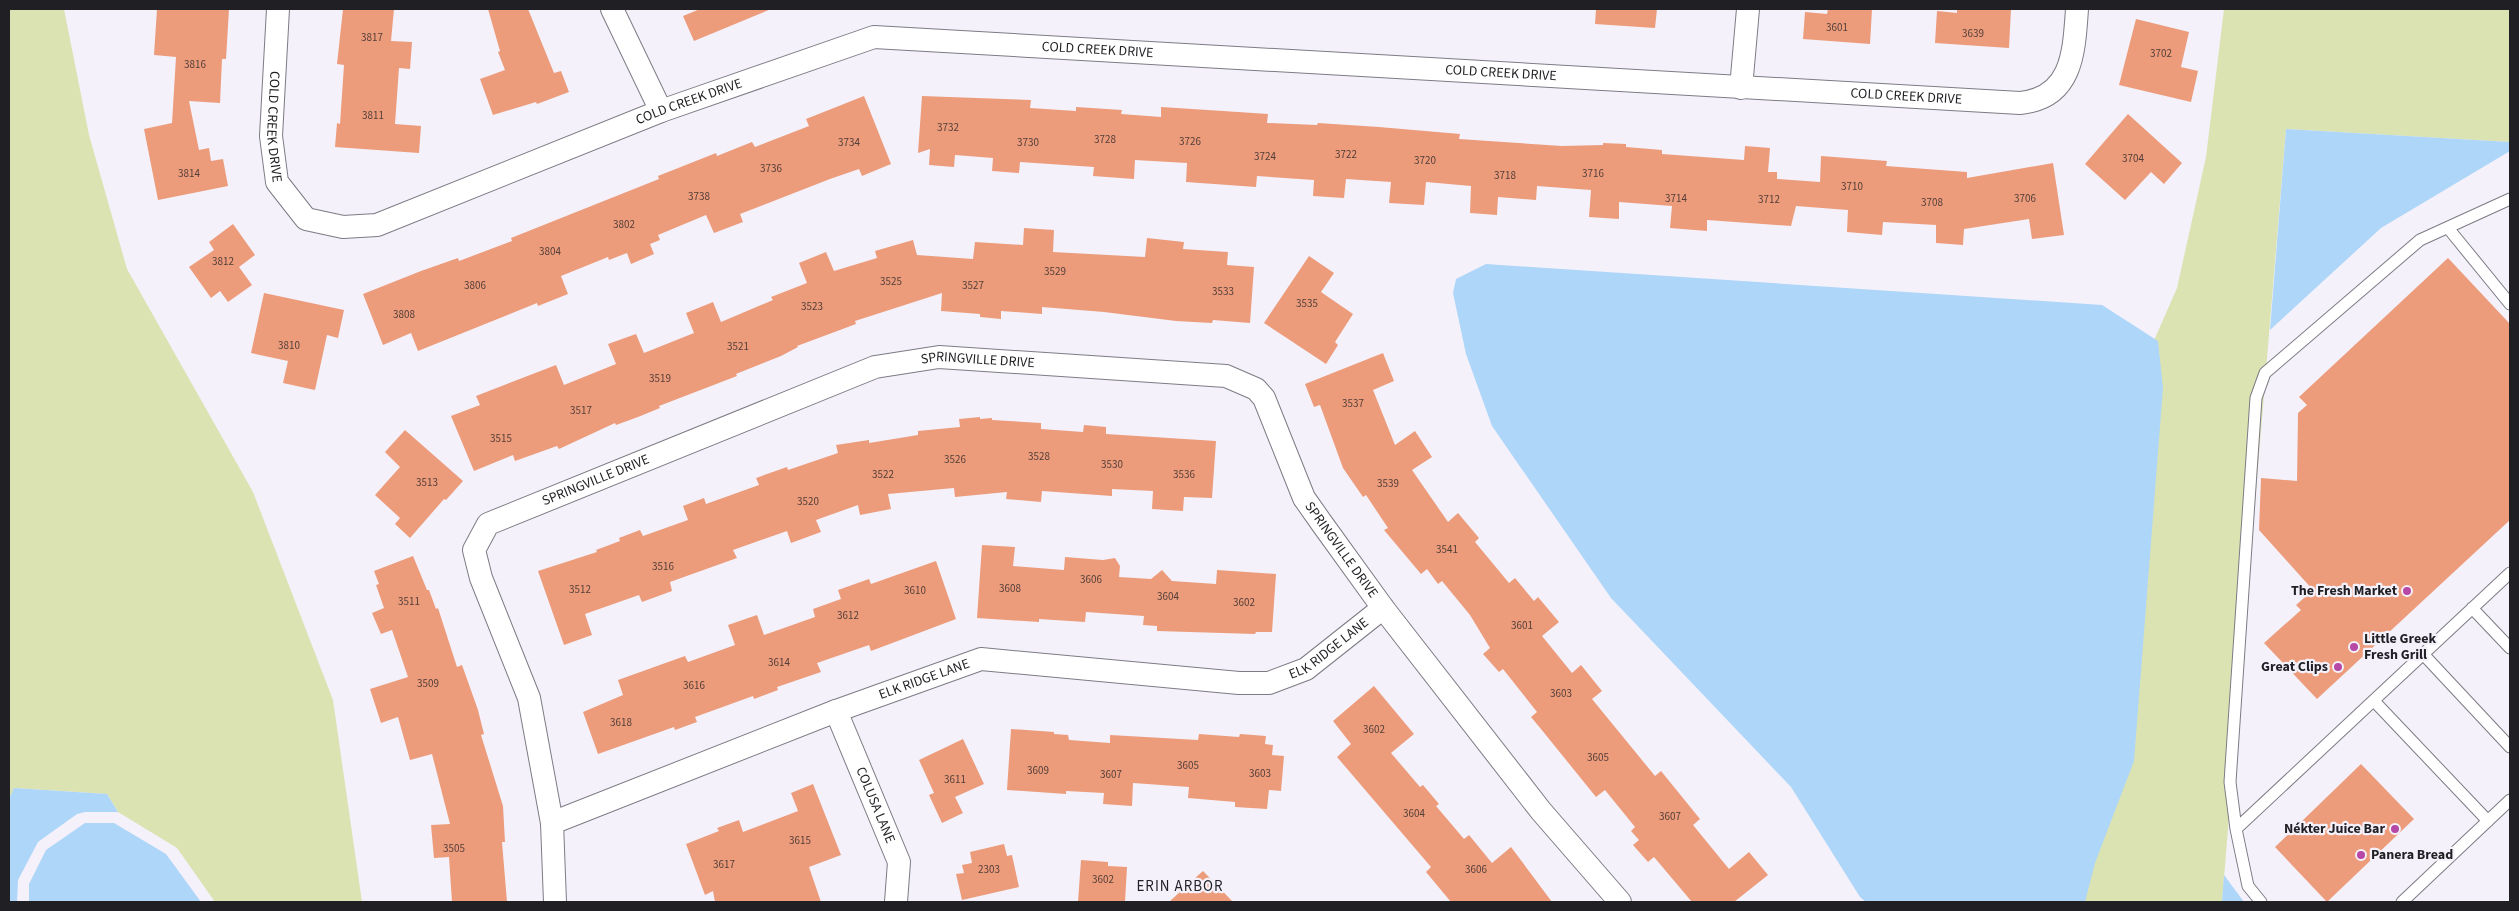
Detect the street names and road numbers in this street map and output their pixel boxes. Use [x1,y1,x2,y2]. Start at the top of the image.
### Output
street label: COLD CREEK DRIVE [1041,37,1154,63]
street label: COLD CREEK DRIVE [1445,60,1557,86]
street label: COLD CREEK DRIVE [261,71,287,184]
street label: COLD CREEK DRIVE [633,74,745,130]
street label: COLD CREEK DRIVE [1850,83,1963,110]
street label: SPRINGVILLE DRIVE [919,347,1035,373]
street label: SPRINGVILLE DRIVE [539,450,652,511]
street label: SPRINGVILLE DRIVE [1300,498,1383,602]
street label: ELK RIDGE LANE [1286,613,1373,685]
street label: ELK RIDGE LANE [876,654,972,705]
street label: COLUSA LANE [850,764,900,846]

